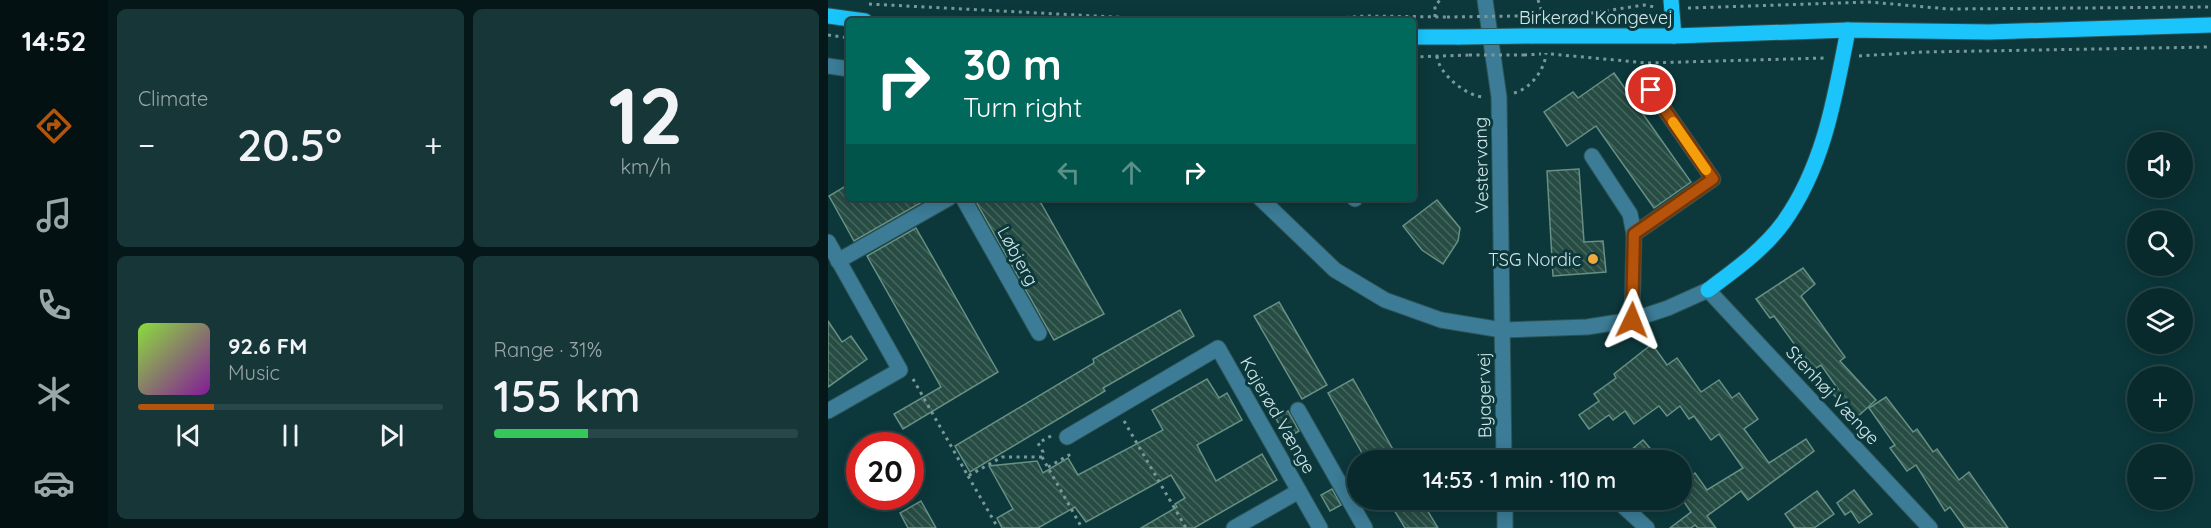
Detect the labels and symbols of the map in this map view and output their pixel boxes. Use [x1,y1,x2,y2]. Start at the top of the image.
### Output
street label: Birkerød Kongevej [1519,6,1673,29]
pin [1625,64,1676,115]
street label: Vestervang [1469,117,1493,213]
street label: Løbjerg [992,222,1044,290]
place label: TSG Nordic [1488,248,1581,271]
marker: TSG Nordic [1586,252,1600,266]
position arrow [1600,288,1664,352]
street label: Stenhøj Vænge [1781,341,1885,449]
street label: Kajerød Vænge [1235,352,1321,478]
street label: Byagervej [1472,352,1496,438]
speed limit sign: 20 [846,432,924,510]

